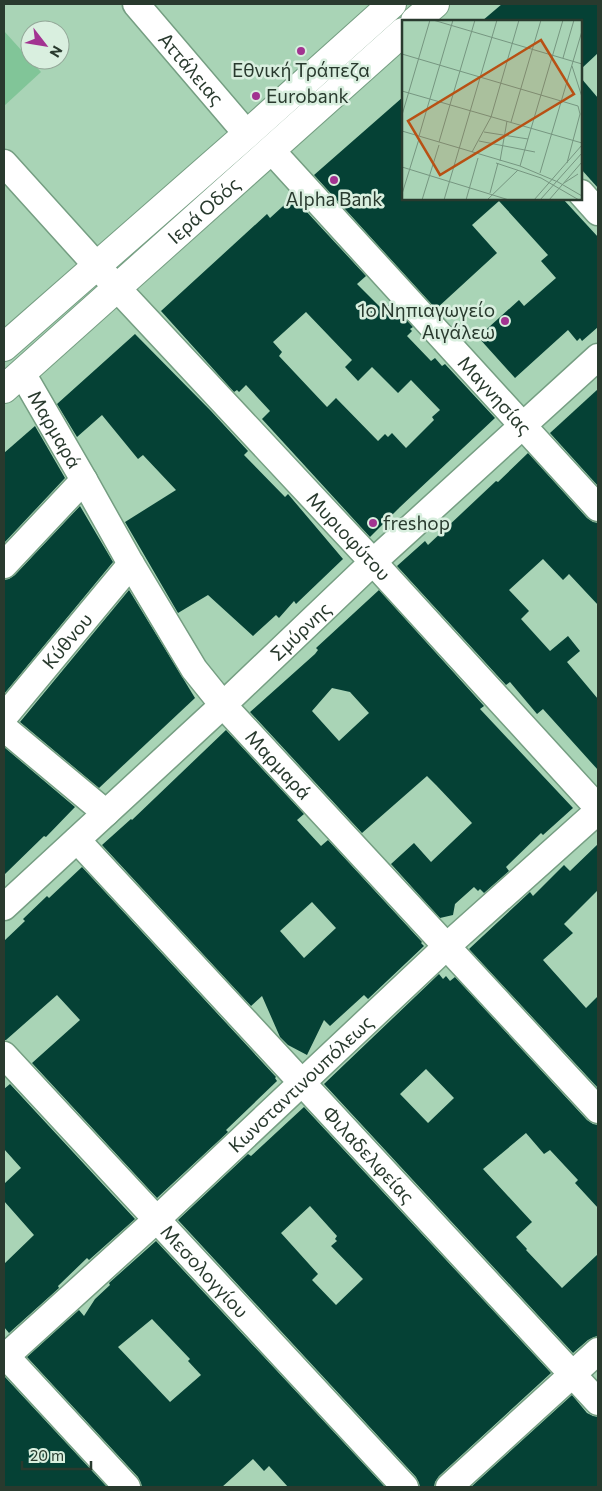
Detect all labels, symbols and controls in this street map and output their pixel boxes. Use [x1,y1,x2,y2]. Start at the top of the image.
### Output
north arrow [20,20,70,70]
inset map [402,20,582,200]
street label: Αττάλειας [154,27,229,109]
text: N [47,43,67,61]
marker: Εθνική Τράπεζα [295,45,307,57]
place label: Εθνική Τράπεζα [232,58,370,81]
place label: Eurobank [266,84,349,107]
marker: Eurobank [250,90,262,102]
street label: Ιερά Οδός [163,172,244,248]
marker: Alpha Bank [328,174,340,186]
place label: Alpha Bank [285,187,383,210]
place label: 1ο Νηπιαγωγείο Αιγάλεω [357,298,495,343]
marker: 1ο Νηπιαγωγείο Αιγάλεω [499,315,511,327]
street label: Μαγνησίας [454,351,537,439]
street label: Μαρμαρά [23,386,87,472]
street label: Μυριοφύτου [302,487,396,585]
place label: freshop [383,511,450,534]
marker: freshop [367,517,379,529]
street label: Σμύρνης [265,597,335,665]
street label: Κύθνου [37,608,97,673]
street label: Μαρμαρά [241,725,316,804]
street label: Κωνσταντινουπόλεως [223,1010,377,1157]
street label: Φιλαδελφείας [318,1101,420,1208]
street label: Μεσολογγίου [156,1220,254,1322]
scale bar [22,1438,91,1470]
text: 20 m [30,1446,64,1464]

